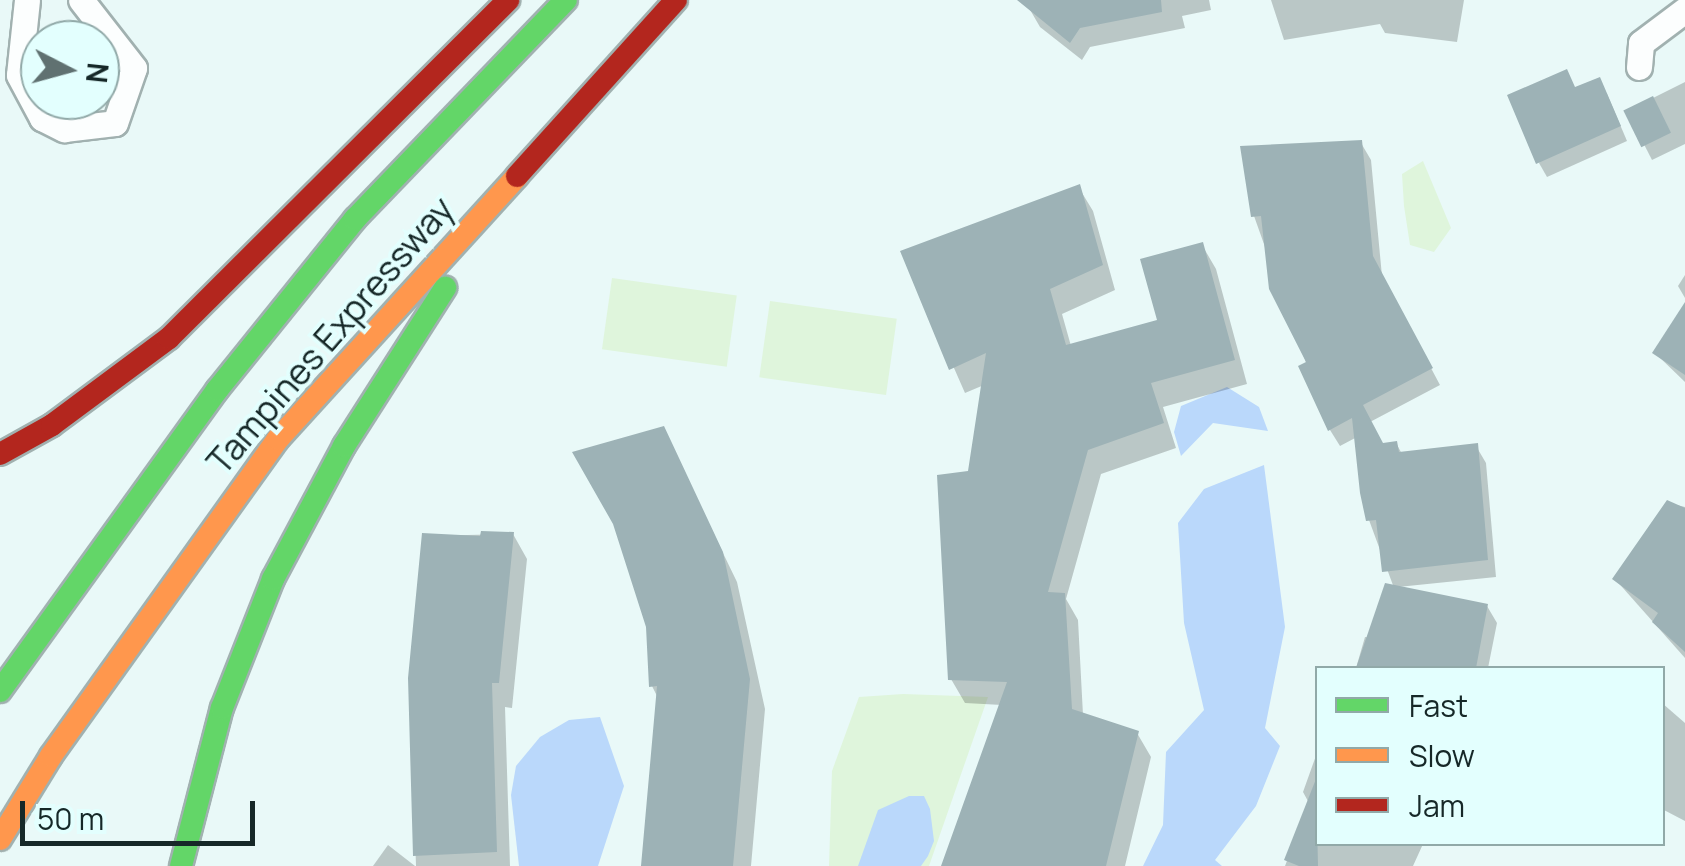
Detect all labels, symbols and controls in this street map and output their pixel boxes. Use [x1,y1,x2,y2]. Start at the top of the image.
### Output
north arrow [20,20,120,120]
text: N [78,61,118,85]
street label: Tampines Expressway [198,188,462,482]
legend [1315,666,1665,846]
text: Fast [1409,685,1468,726]
text: Slow [1409,735,1475,776]
scale bar [25,781,260,843]
text: Jam [1409,785,1465,826]
text: 50 m [37,798,104,839]

